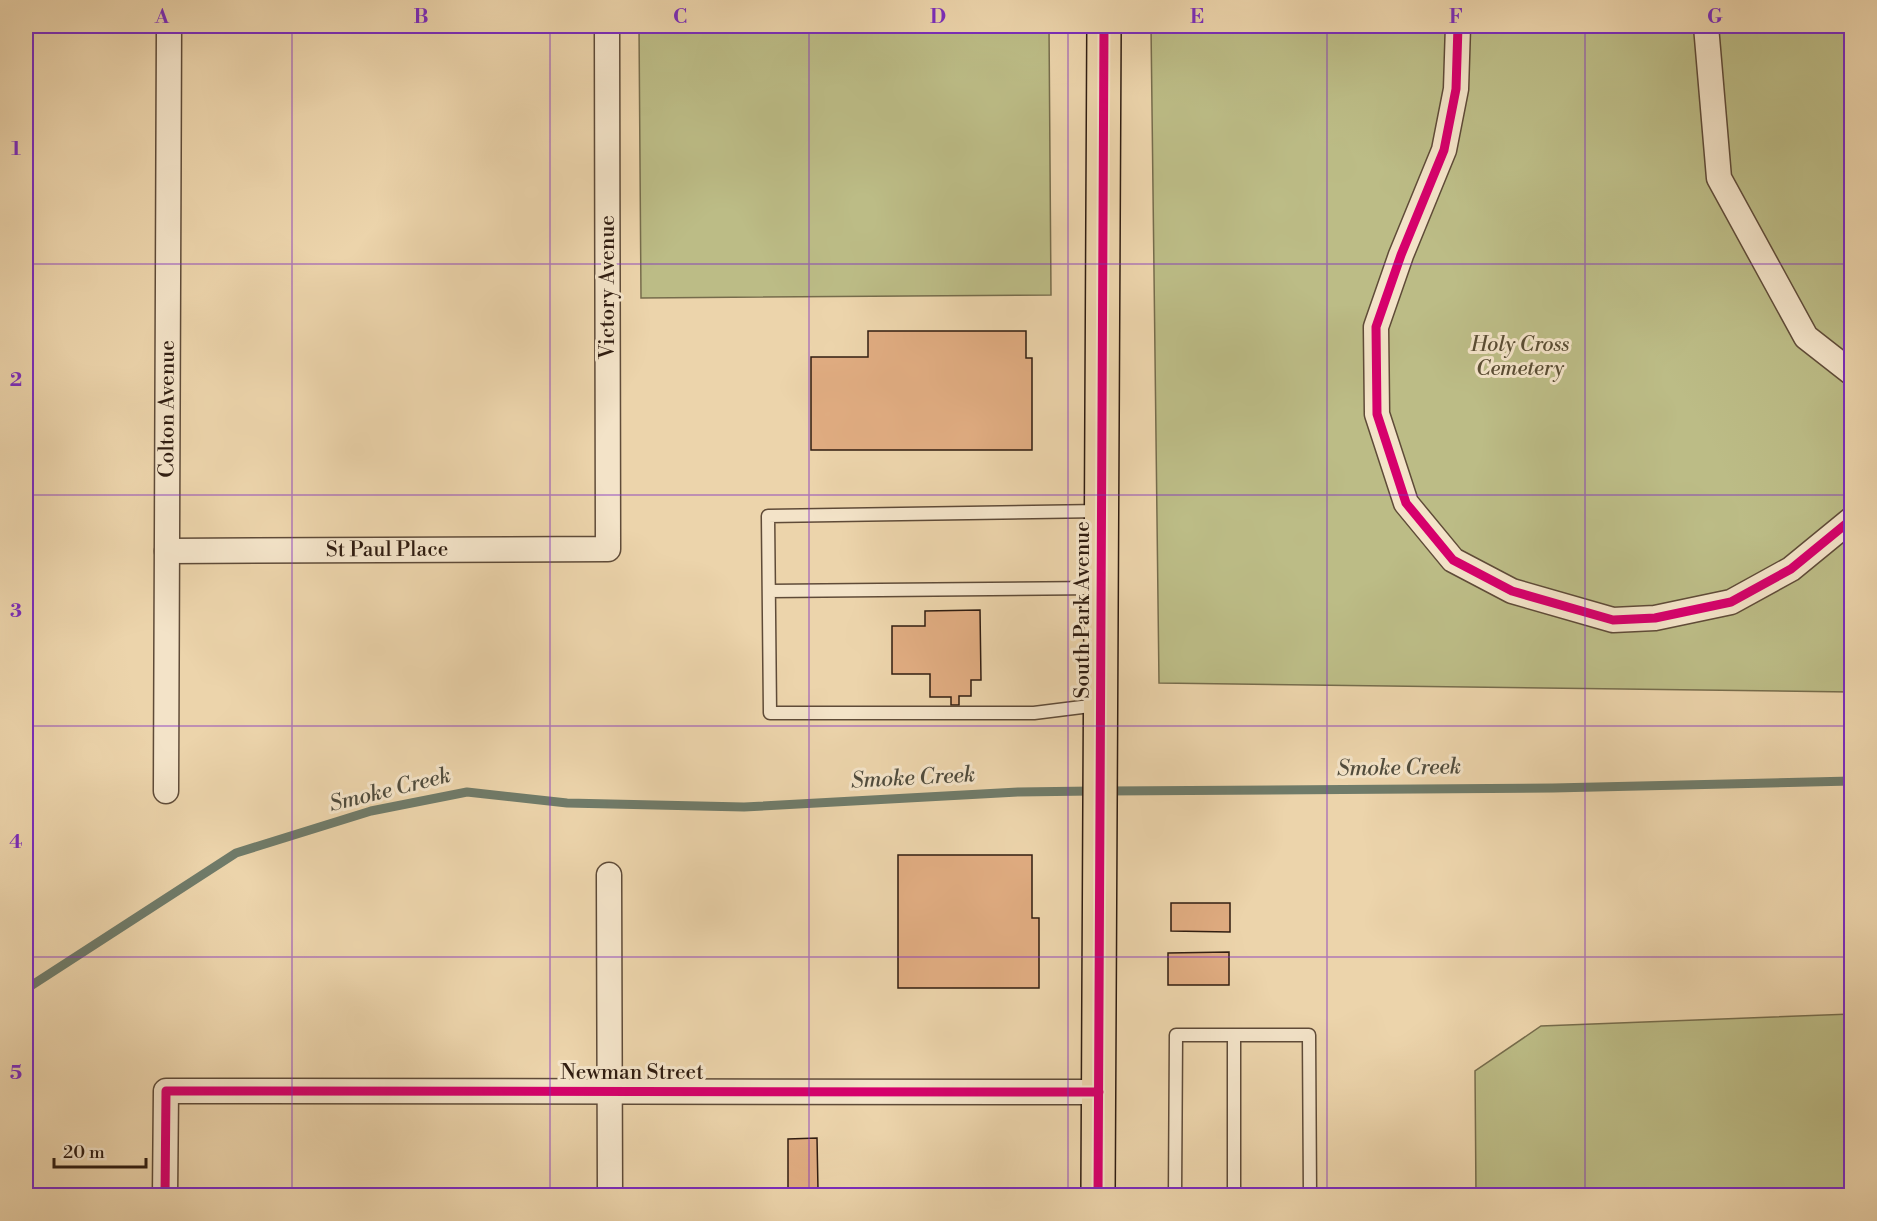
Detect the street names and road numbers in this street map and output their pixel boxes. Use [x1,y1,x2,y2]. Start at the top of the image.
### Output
street label: Victory Avenue [595,215,621,360]
street label: Colton Avenue [154,340,181,478]
street label: South Park Avenue [1070,521,1096,699]
street label: St Paul Place [326,537,448,563]
street label: Newman Street [560,1060,704,1086]

